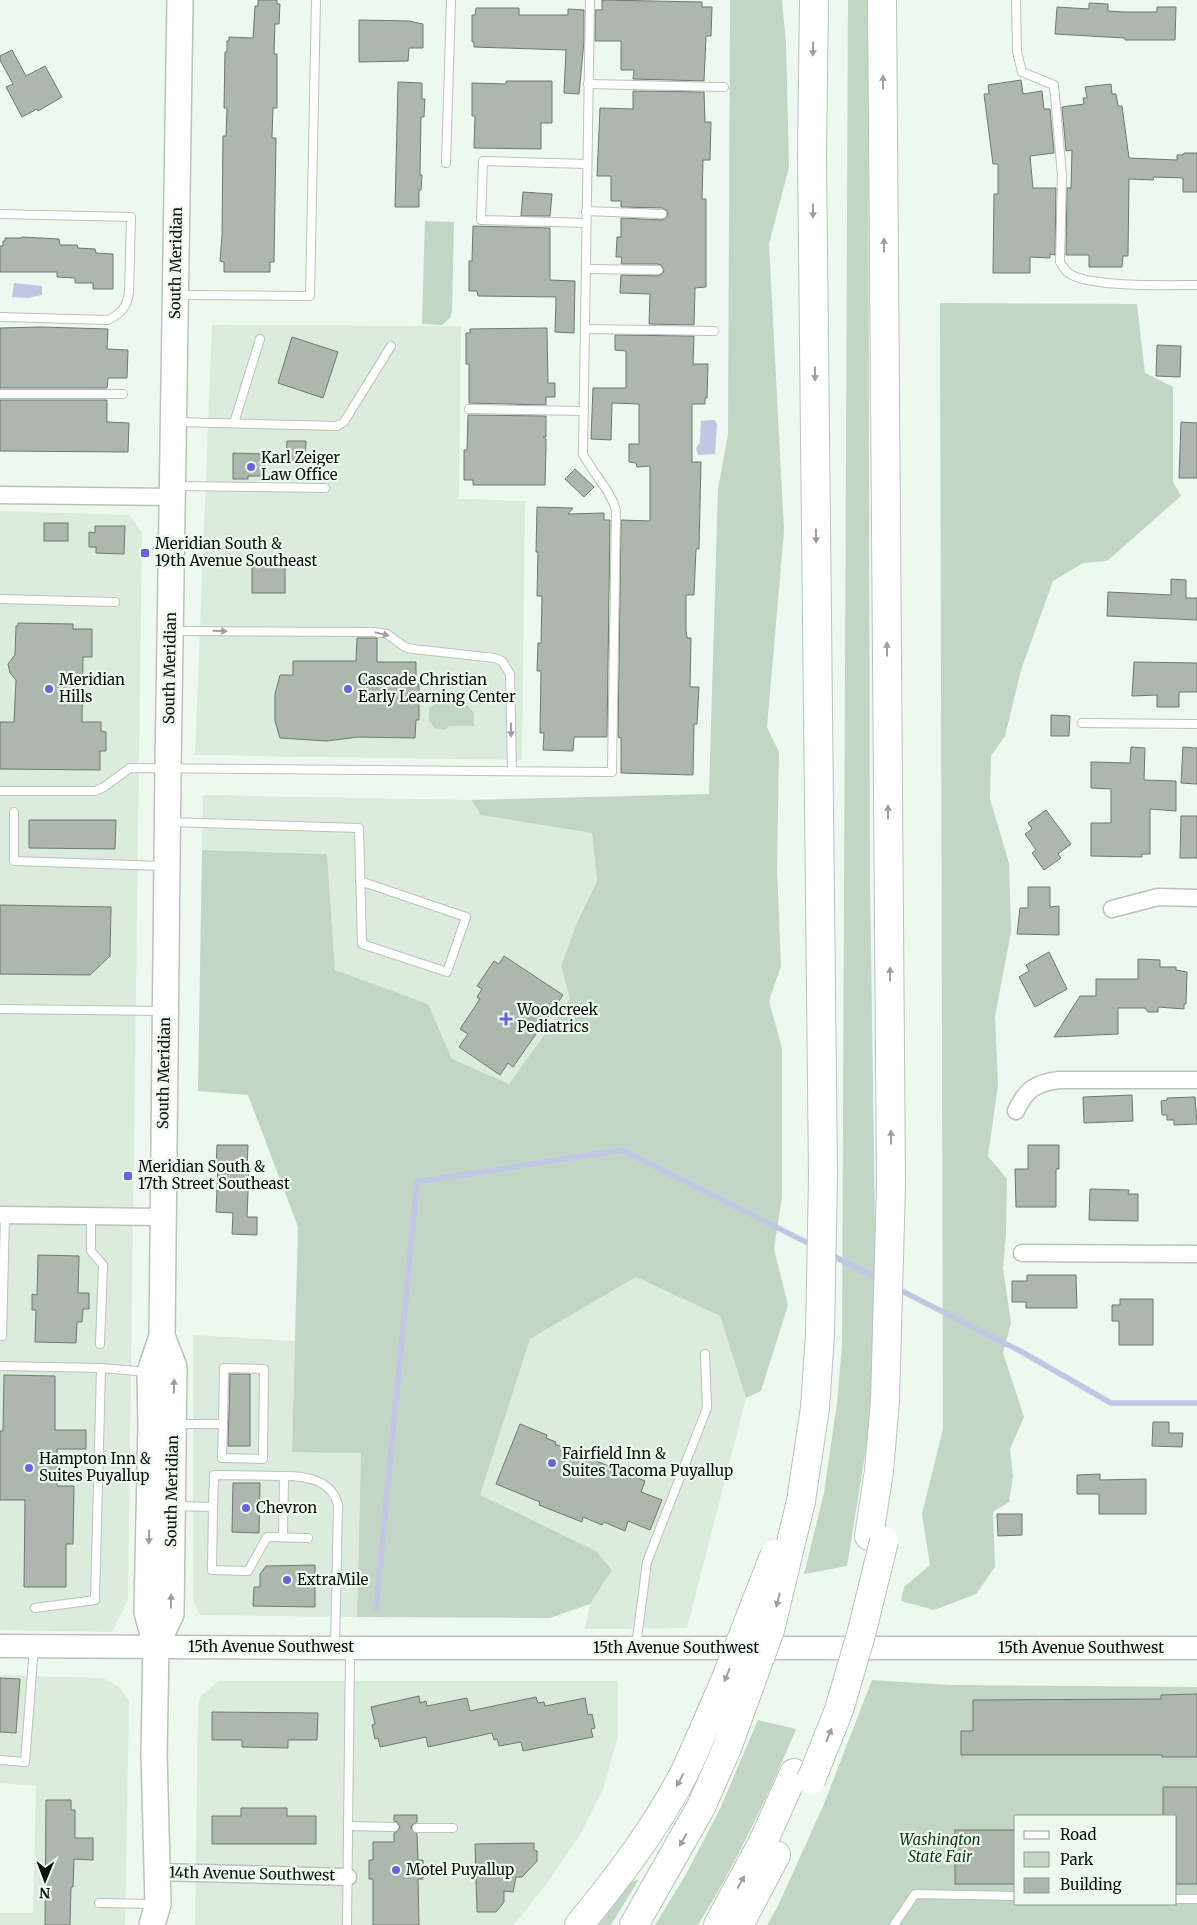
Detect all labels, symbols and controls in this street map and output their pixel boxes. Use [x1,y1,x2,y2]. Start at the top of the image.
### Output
one-way arrow [809,41,817,57]
one-way arrow [879,74,887,90]
one-way arrow [809,203,817,219]
street label: South Meridian [165,207,186,319]
one-way arrow [880,236,888,252]
one-way arrow [811,366,819,382]
place label: Karl Zeiger Law Office [261,448,340,484]
marker: Karl Zeiger Law Office [245,461,257,473]
one-way arrow [812,528,820,544]
place label: Meridian South & 19th Avenue Southeast [155,534,318,570]
marker: Meridian South & 19th Avenue Southeast [139,547,151,559]
street label: South Meridian [159,612,180,724]
one-way arrow [212,627,228,635]
one-way arrow [374,630,389,638]
one-way arrow [883,641,891,657]
place label: Meridian Hills [59,670,125,706]
place label: Cascade Christian Early Learning Center [358,670,516,706]
marker: Meridian Hills [43,683,55,695]
marker: Cascade Christian Early Learning Center [342,683,354,695]
one-way arrow [507,723,515,739]
one-way arrow [884,803,892,819]
one-way arrow [886,966,894,982]
place label: Woodcreek Pediatrics [516,1000,598,1036]
marker: Woodcreek Pediatrics [499,1012,513,1026]
street label: South Meridian [153,1017,174,1129]
one-way arrow [887,1128,895,1144]
place label: Meridian South & 17th Street Southeast [138,1157,290,1193]
marker: Meridian South & 17th Street Southeast [122,1170,134,1182]
one-way arrow [170,1378,178,1394]
street label: South Meridian [161,1435,182,1547]
place label: Fairfield Inn & Suites Tacoma Puyallup [562,1444,733,1480]
place label: Hampton Inn & Suites Puyallup [39,1449,151,1485]
marker: Fairfield Inn & Suites Tacoma Puyallup [546,1457,558,1469]
marker: Hampton Inn & Suites Puyallup [23,1462,35,1474]
place label: Chevron [256,1498,317,1517]
marker: Chevron [240,1502,252,1514]
one-way arrow [145,1529,153,1545]
place label: ExtraMile [297,1570,369,1589]
marker: ExtraMile [281,1574,293,1586]
one-way arrow [774,1592,782,1607]
one-way arrow [167,1593,175,1609]
street label: 15th Avenue Southwest [188,1637,354,1656]
street label: 15th Avenue Southwest [593,1638,759,1657]
street label: 15th Avenue Southwest [998,1638,1164,1657]
one-way arrow [723,1668,731,1682]
one-way arrow [825,1727,833,1742]
one-way arrow [676,1773,684,1787]
legend [1014,1815,1177,1905]
text: Road [1060,1825,1096,1844]
park label: Washington State Fair [899,1830,981,1866]
one-way arrow [679,1832,687,1847]
text: Park [1060,1850,1094,1869]
north arrow [20,1855,70,1905]
place label: Motel Puyallup [406,1860,514,1879]
street label: 14th Avenue Southwest [169,1863,336,1884]
marker: Motel Puyallup [390,1864,402,1876]
one-way arrow [737,1875,745,1889]
text: Building [1060,1875,1122,1894]
text: N [39,1884,50,1902]

